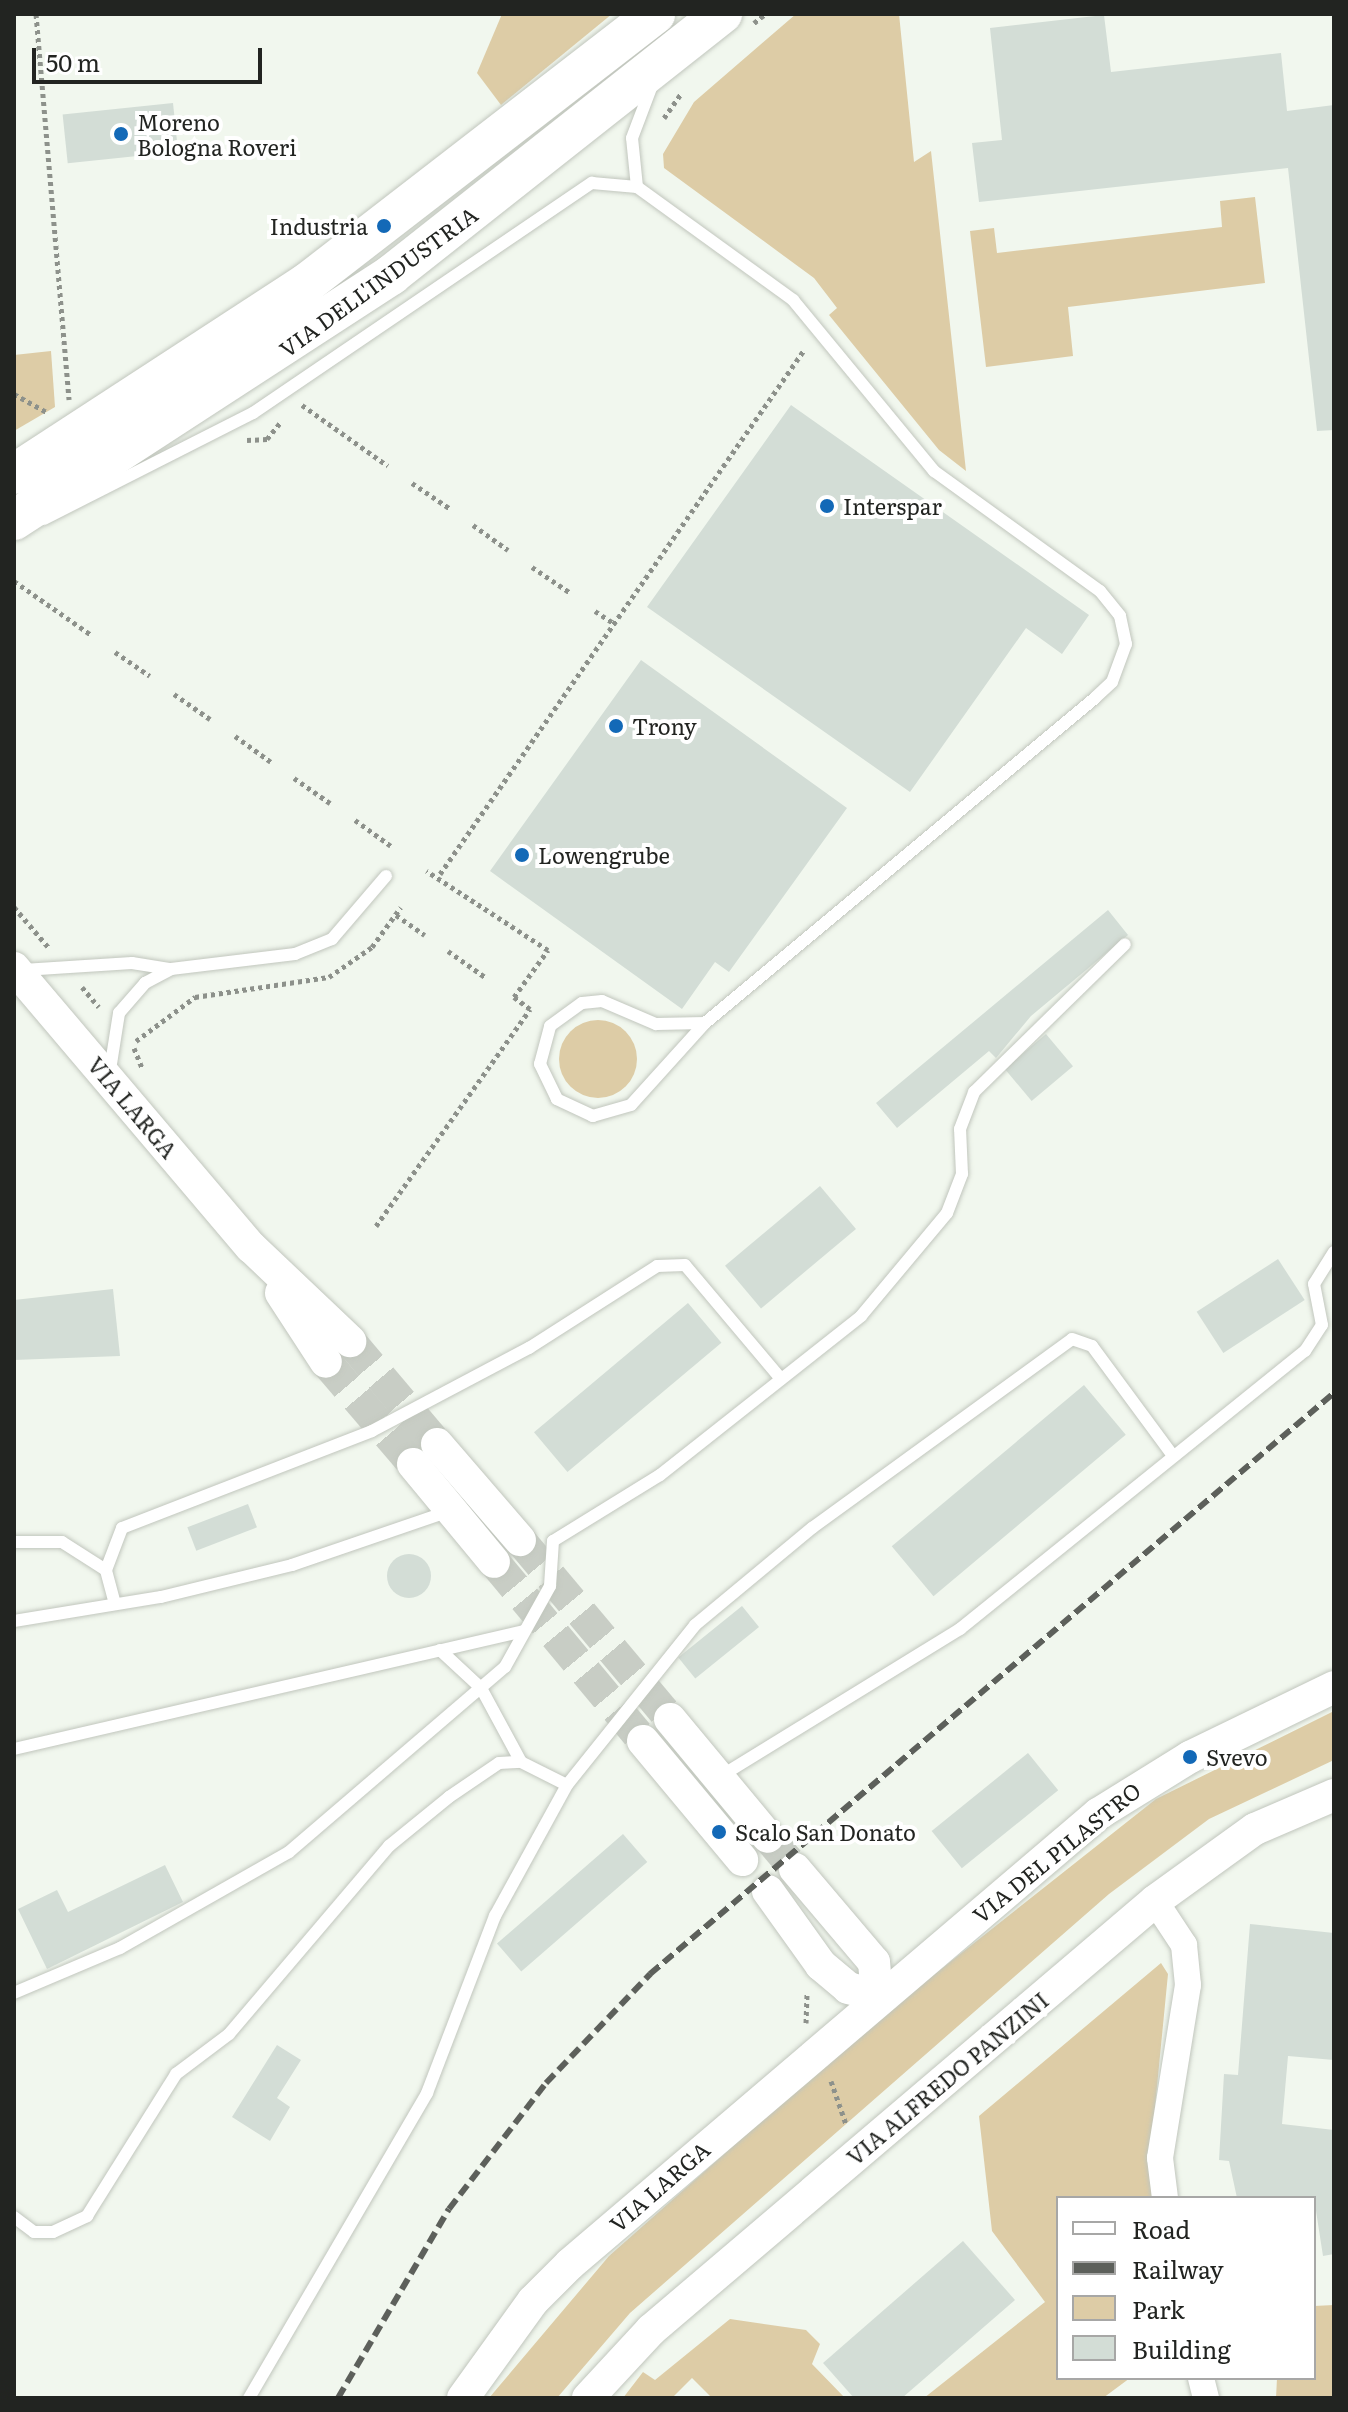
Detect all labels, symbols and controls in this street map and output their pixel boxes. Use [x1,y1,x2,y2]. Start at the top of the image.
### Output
scale bar [36,32,266,82]
text: 50 m [46,44,100,79]
place label: Moreno Bologna Roveri [137,108,296,160]
marker: Moreno Bologna Roveri [112,125,130,143]
street label: VIA DELL'INDUSTRIA [274,200,482,362]
place label: Industria [270,213,368,239]
marker: Industria [375,217,393,235]
place label: Interspar [843,493,942,519]
marker: Interspar [818,497,836,515]
place label: Trony [632,713,697,739]
marker: Trony [607,717,625,735]
place label: Lowengrube [538,842,670,868]
marker: Lowengrube [513,846,531,864]
street label: VIA LARGA [83,1051,183,1163]
place label: Svevo [1206,1744,1268,1770]
marker: Svevo [1181,1748,1199,1766]
street label: VIA DEL PILASTRO [967,1776,1145,1928]
place label: Scalo San Donato [735,1819,916,1845]
marker: Scalo San Donato [710,1823,728,1841]
street label: VIA ALFREDO PANZINI [841,1986,1053,2170]
street label: VIA LARGA [604,2135,714,2237]
legend [1056,2196,1316,2380]
text: Road [1132,2211,1190,2246]
text: Railway [1132,2251,1224,2286]
text: Park [1132,2291,1185,2326]
text: Building [1132,2331,1231,2366]

